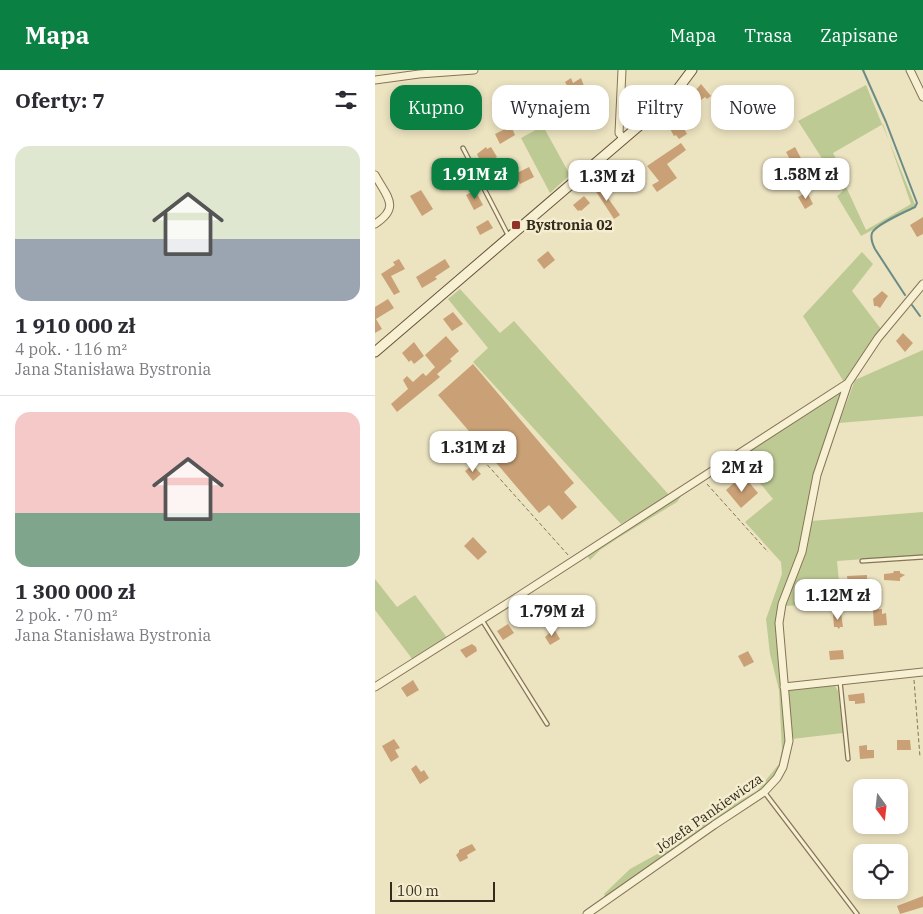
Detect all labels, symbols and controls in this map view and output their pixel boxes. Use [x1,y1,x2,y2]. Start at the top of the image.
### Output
text: Mapa [25,19,89,51]
text: Mapa [670,24,716,47]
text: Trasa [744,24,792,47]
text: Zapisane [820,24,898,47]
chip: Kupno [390,85,482,130]
chip: Wynajem [492,85,609,130]
chip: Filtry [619,85,701,130]
chip: Nowe [711,85,794,130]
text: Oferty: 7 [15,86,105,114]
icon: filters [332,86,360,114]
pin: 1.91M zł [423,158,527,200]
pin: 1.58M zł [754,158,858,200]
pin: 1.3M zł [561,160,653,202]
text: 1.91M zł [443,164,507,184]
text: 1.58M zł [774,164,838,184]
text: 1.3M zł [579,166,635,186]
icon: home [143,179,233,269]
place label: Bystronia 02 [526,216,613,234]
marker: Bystronia 02 [510,219,522,231]
text: 1 910 000 zł [15,311,136,339]
text: 4 pok. · 116 m² [15,339,127,359]
text: Jana Stanisława Bystronia [15,359,211,379]
pin: 1.31M zł [421,430,525,473]
text: 1.31M zł [441,437,505,457]
icon: home [143,444,233,534]
pin: 2M zł [707,450,777,493]
text: 2M zł [721,457,763,477]
text: 1 300 000 zł [15,577,136,605]
pin: 1.12M zł [786,578,890,621]
text: 1.12M zł [806,585,870,605]
pin: 1.79M zł [500,594,604,637]
text: 1.79M zł [520,601,584,621]
text: 2 pok. · 70 m² [15,605,118,625]
text: Jana Stanisława Bystronia [15,625,211,645]
street label: Józefa Pankiewicza [652,769,766,857]
north arrow [853,779,907,834]
map controls [853,779,908,899]
button: locate [853,844,908,899]
scale bar [390,879,495,902]
text: 100 m [397,882,439,900]

